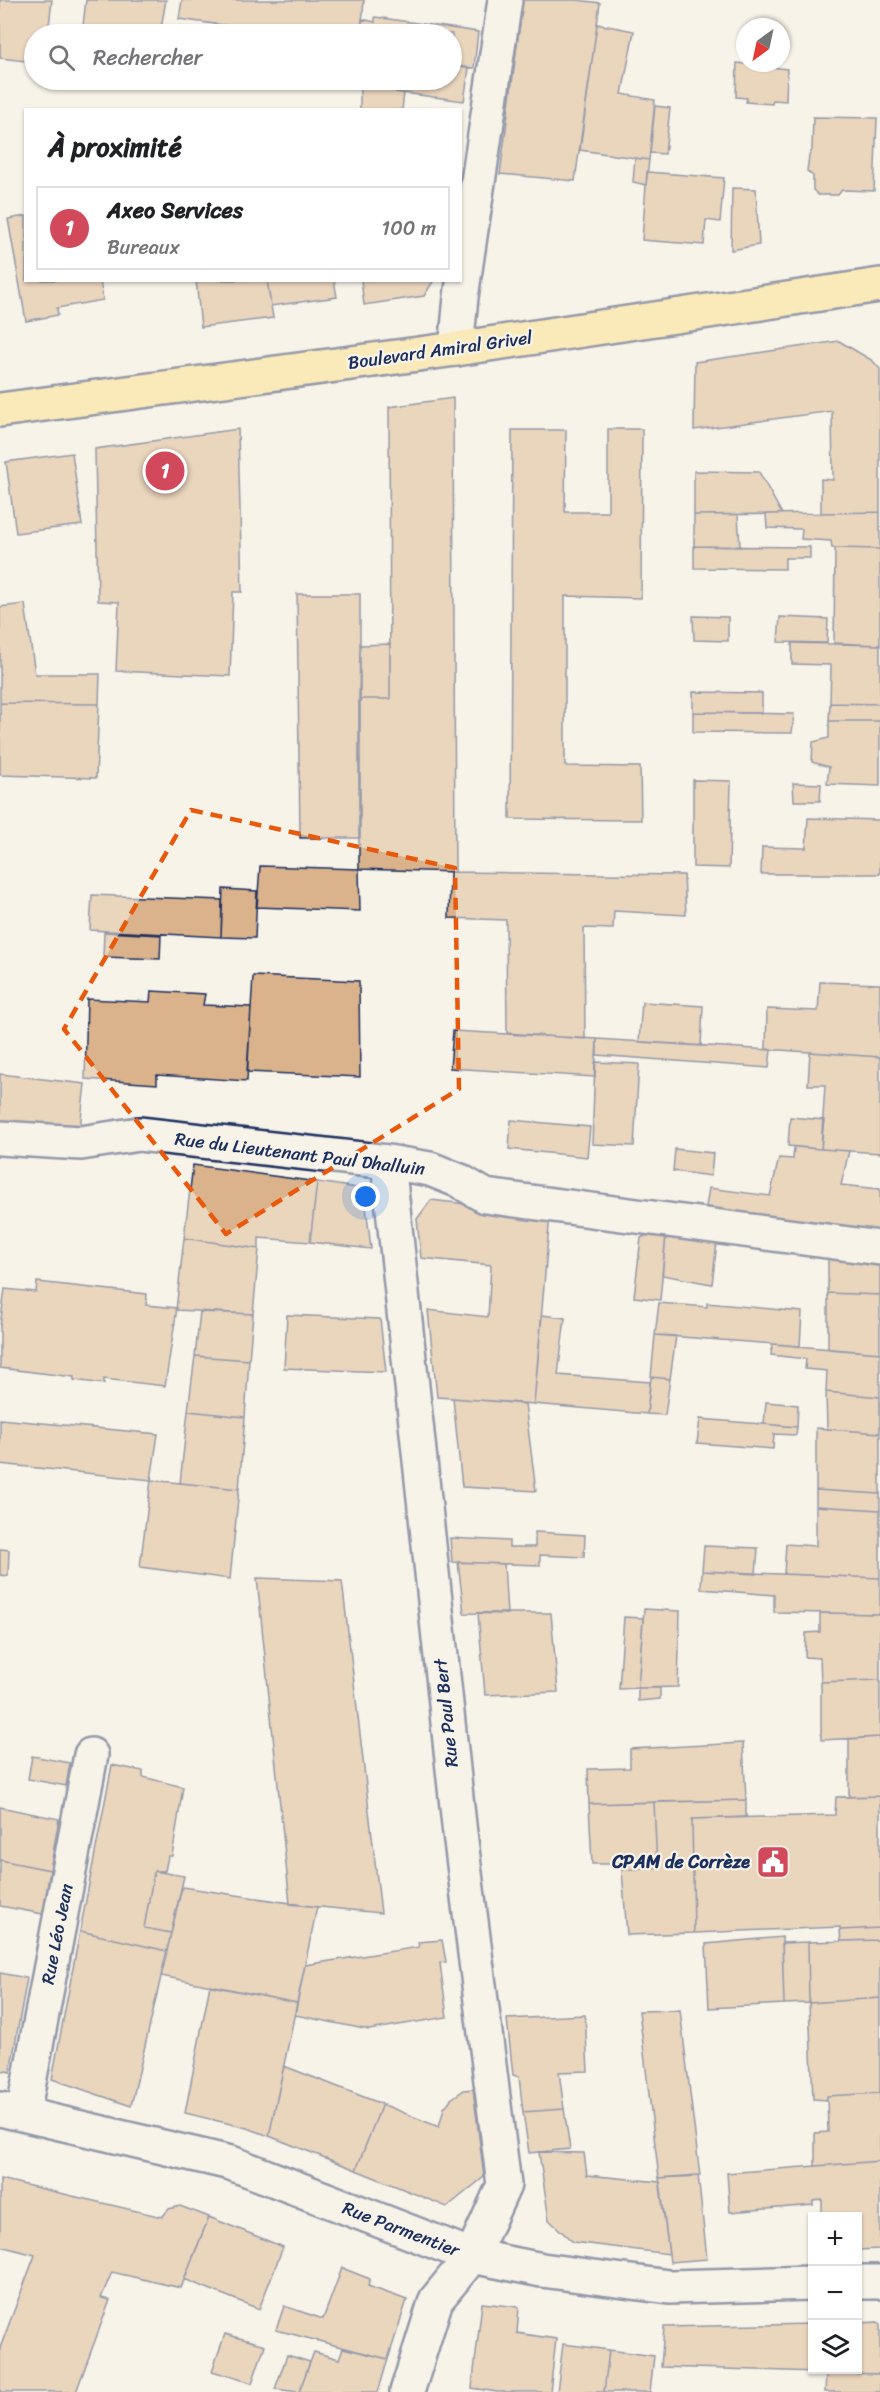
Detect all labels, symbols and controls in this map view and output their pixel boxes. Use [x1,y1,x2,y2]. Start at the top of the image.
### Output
north arrow [736,18,790,72]
search box [24,24,462,90]
text: Rechercher [93,38,203,77]
icon: search [45,41,78,74]
text: À proximité [48,124,182,170]
text: Axeo Services [107,191,243,230]
text: 1 [65,211,74,246]
text: 100 m [382,211,436,246]
text: Bureaux [107,230,180,265]
street label: Boulevard Amiral Grivel [346,321,535,379]
pin: 1 [146,448,184,494]
street label: Rue du Lieutenant Paul Dhalluin [173,1123,427,1185]
your location [351,1182,380,1211]
street label: Rue Paul Bert [424,1656,468,1769]
public building icon: CPAM de Corrèze [755,1844,791,1880]
place label: CPAM de Corrèze [611,1846,750,1878]
street label: Rue Léo Jean [32,1881,83,1987]
street label: Rue Parmentier [338,2192,466,2267]
map controls [808,2212,862,2374]
button: + [808,2212,862,2266]
button: − [808,2266,862,2320]
button: layers [808,2320,862,2374]

